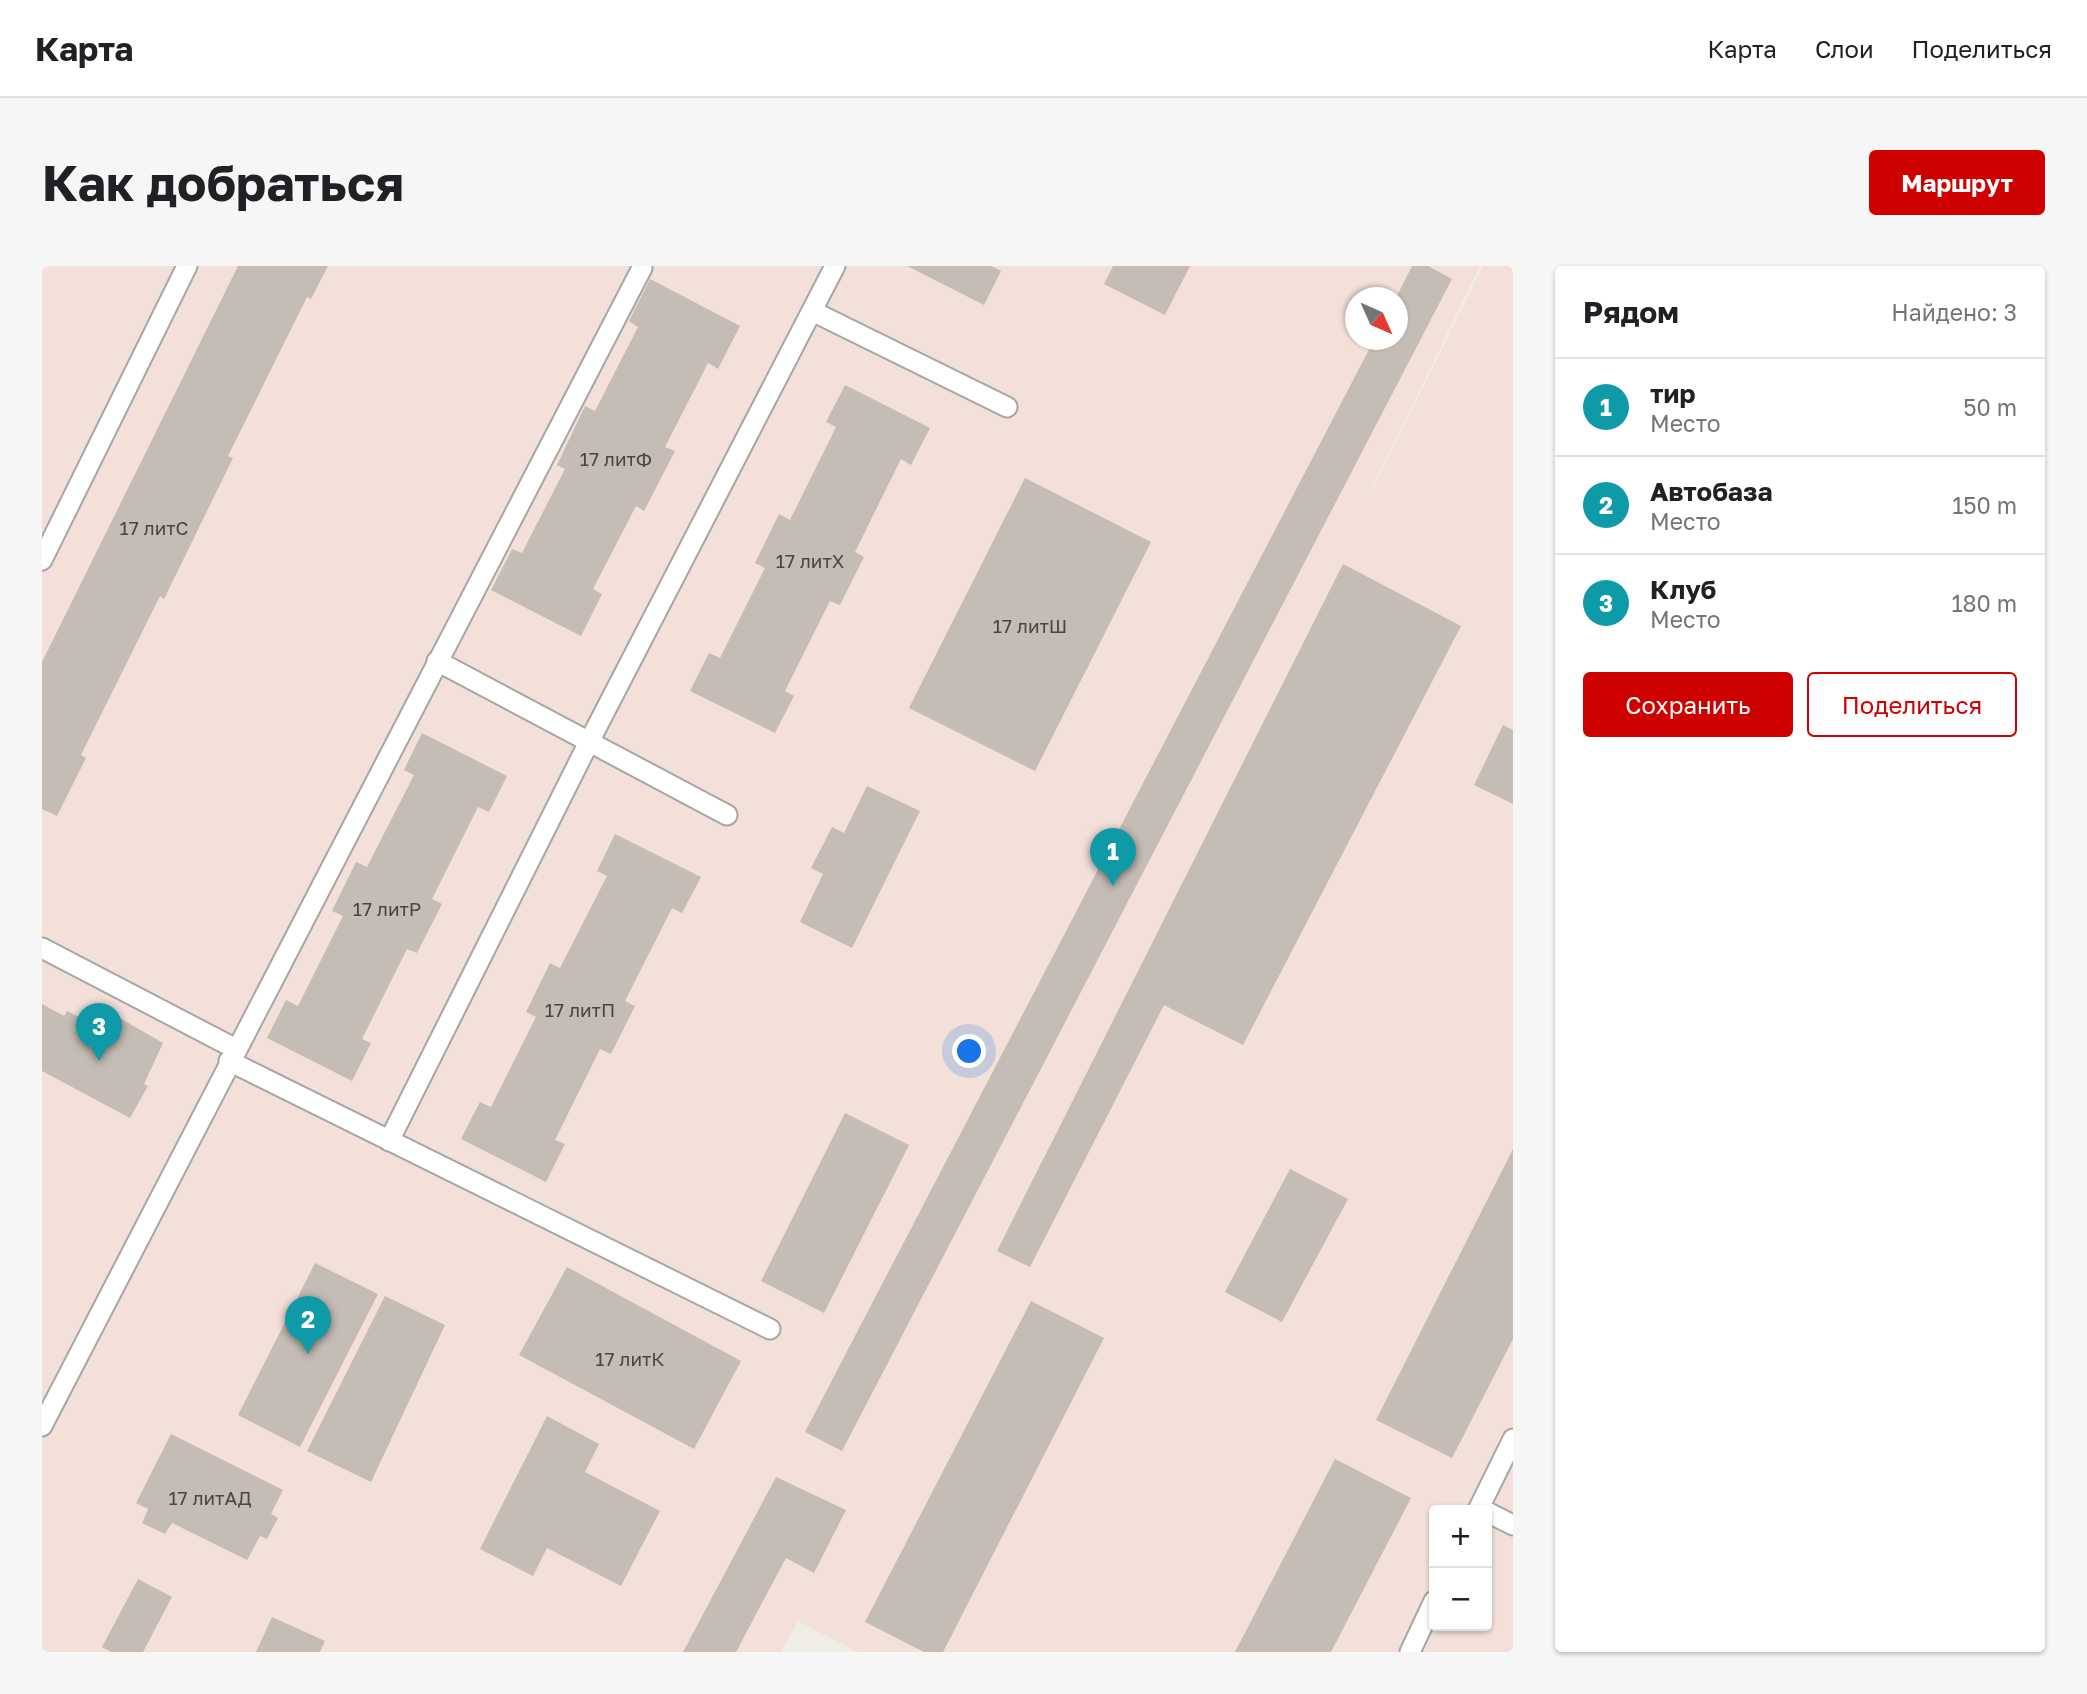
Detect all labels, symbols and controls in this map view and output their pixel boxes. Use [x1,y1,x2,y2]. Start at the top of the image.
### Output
text: Карта [35,29,134,68]
text: Карта [1707,34,1777,63]
text: Слои [1815,34,1874,63]
text: Поделиться [1912,34,2052,63]
button: Маршрут [1869,150,2045,215]
text: Как добраться [42,153,404,212]
north arrow [1345,287,1408,350]
text: Рядом [1583,294,1679,330]
text: Найдено: 3 [1891,298,2017,326]
text: тир [1650,378,1695,409]
text: 1 [1600,393,1612,421]
text: 50 m [1963,393,2017,421]
text: Место [1650,409,1721,437]
house number: 17 литФ [580,447,652,470]
text: Автобаза [1650,476,1773,507]
text: 2 [1599,491,1613,519]
text: 150 m [1952,491,2017,519]
text: Место [1650,507,1721,535]
house number: 17 литС [120,516,188,539]
house number: 17 литХ [776,549,844,572]
text: Клуб [1650,574,1716,605]
text: 3 [1599,589,1613,617]
text: 180 m [1951,589,2017,617]
text: Место [1650,605,1721,633]
house number: 17 литШ [993,614,1067,637]
button: Сохранить [1583,672,1793,737]
button: Поделиться [1807,672,2017,737]
pin: 1 [1090,828,1136,886]
house number: 17 литР [353,897,421,920]
house number: 17 литП [545,998,615,1021]
pin: 3 [76,1003,122,1061]
your location [952,1034,986,1068]
pin: 2 [285,1296,331,1354]
house number: 17 литК [595,1347,665,1370]
house number: 17 литАД [168,1486,252,1509]
map controls [1429,1505,1492,1631]
button: + [1429,1505,1492,1568]
button: − [1429,1568,1492,1631]

